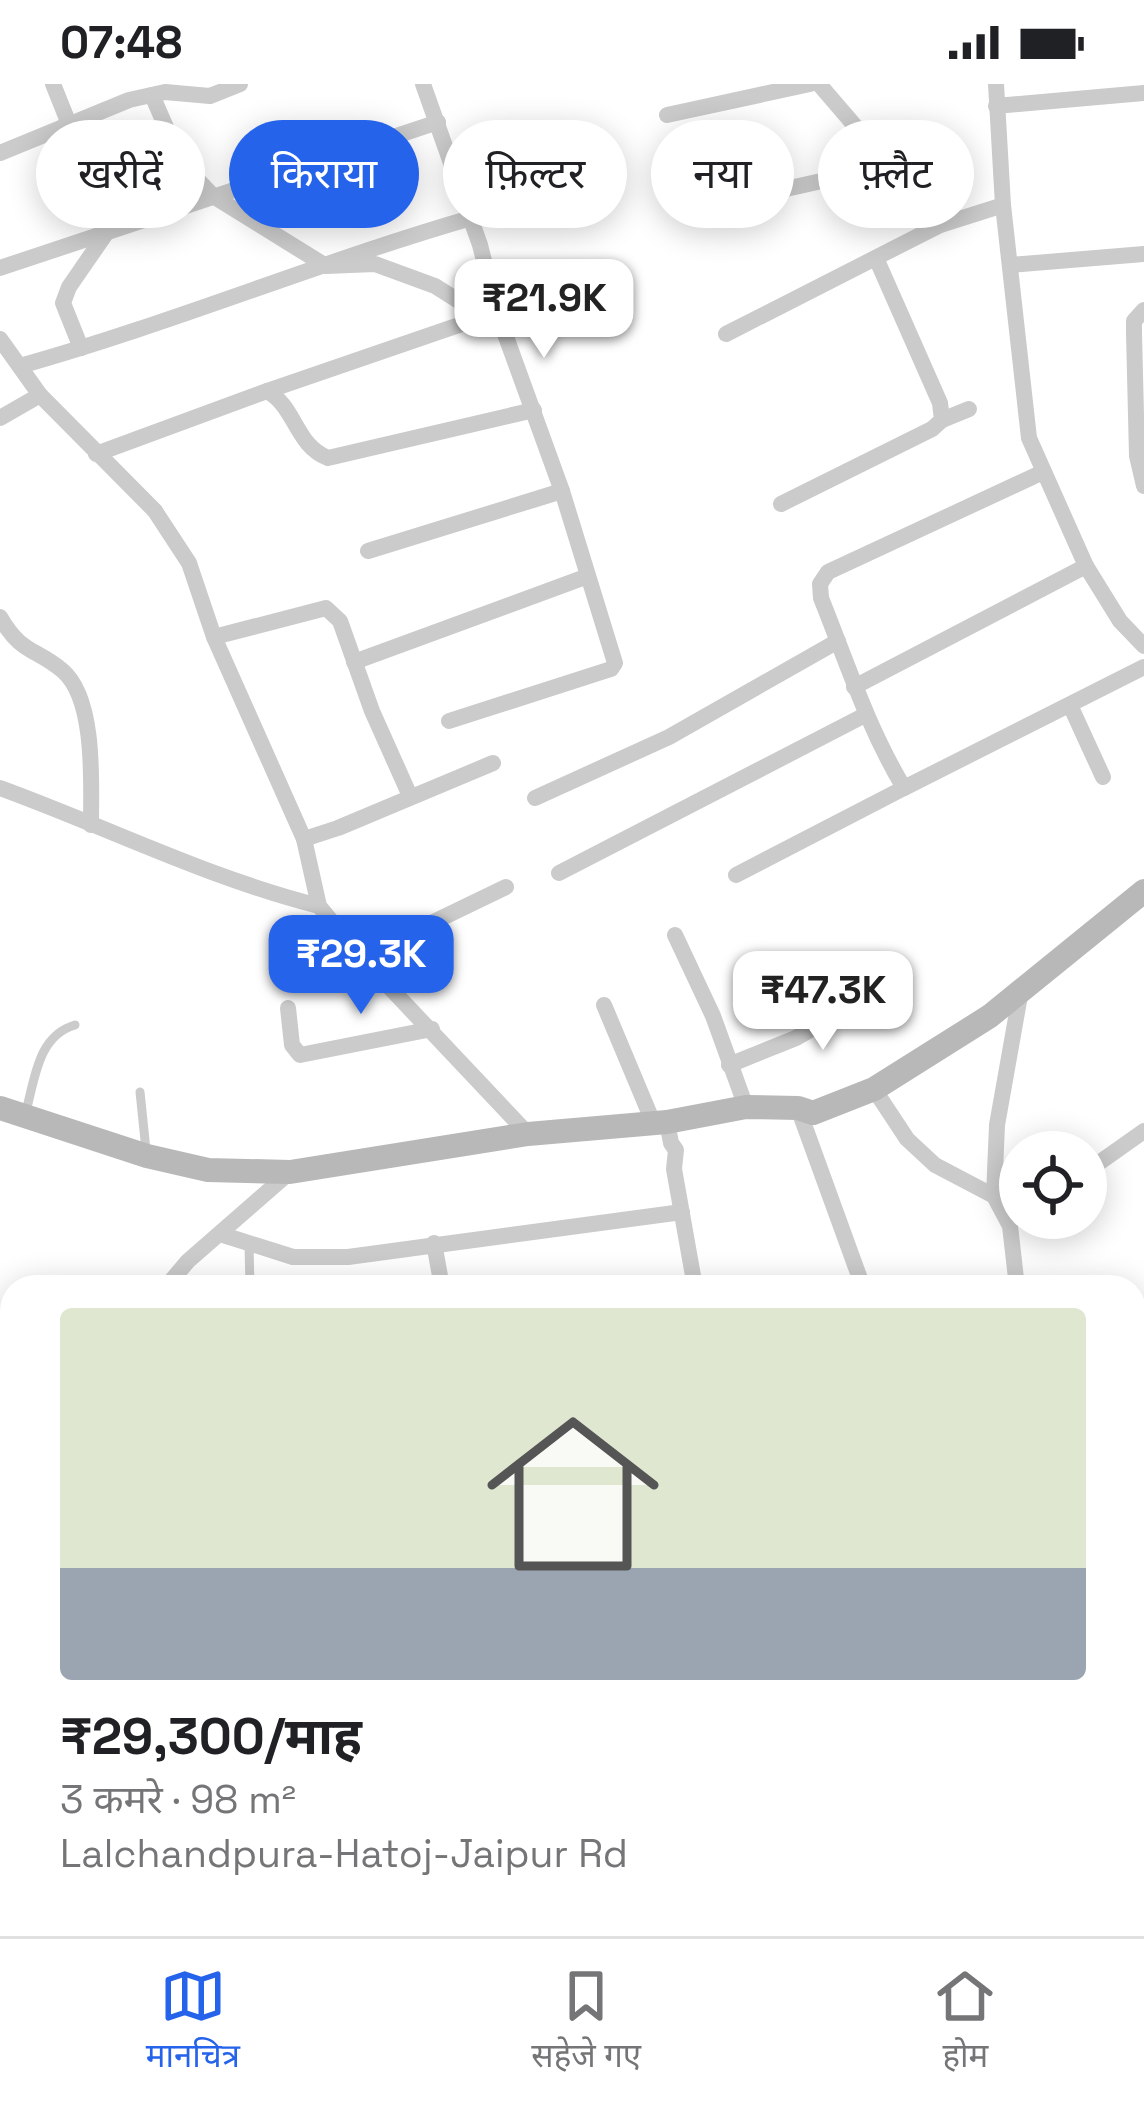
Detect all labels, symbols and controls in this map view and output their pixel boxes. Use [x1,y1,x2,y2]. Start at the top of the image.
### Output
text: 07:48 [60,14,182,71]
chip: खरीदें [36,120,205,228]
chip: किराया [229,120,419,228]
chip: फ़िल्टर [443,120,627,228]
chip: नया [651,120,794,228]
chip: फ़्लैट [818,120,974,228]
pin: ₹21.9K [446,259,642,361]
text: ₹21.9K [481,273,607,322]
pin: ₹29.3K [263,915,459,1017]
text: ₹29.3K [296,929,426,978]
pin: ₹47.3K [725,951,921,1053]
text: ₹47.3K [760,965,886,1014]
map controls [999,1131,1107,1239]
button: locate [999,1131,1107,1239]
icon: home [465,1386,681,1602]
text: ₹29,300/माह [60,1704,362,1769]
text: 3 कमरे · 98 m² [60,1775,296,1824]
text: Lalchandpura-Hatoj-Jaipur Rd [60,1829,628,1878]
tab: मानचित्र [146,1963,240,2080]
tab: सहेजे गए [531,1963,641,2080]
tab: होम [932,1963,998,2080]

